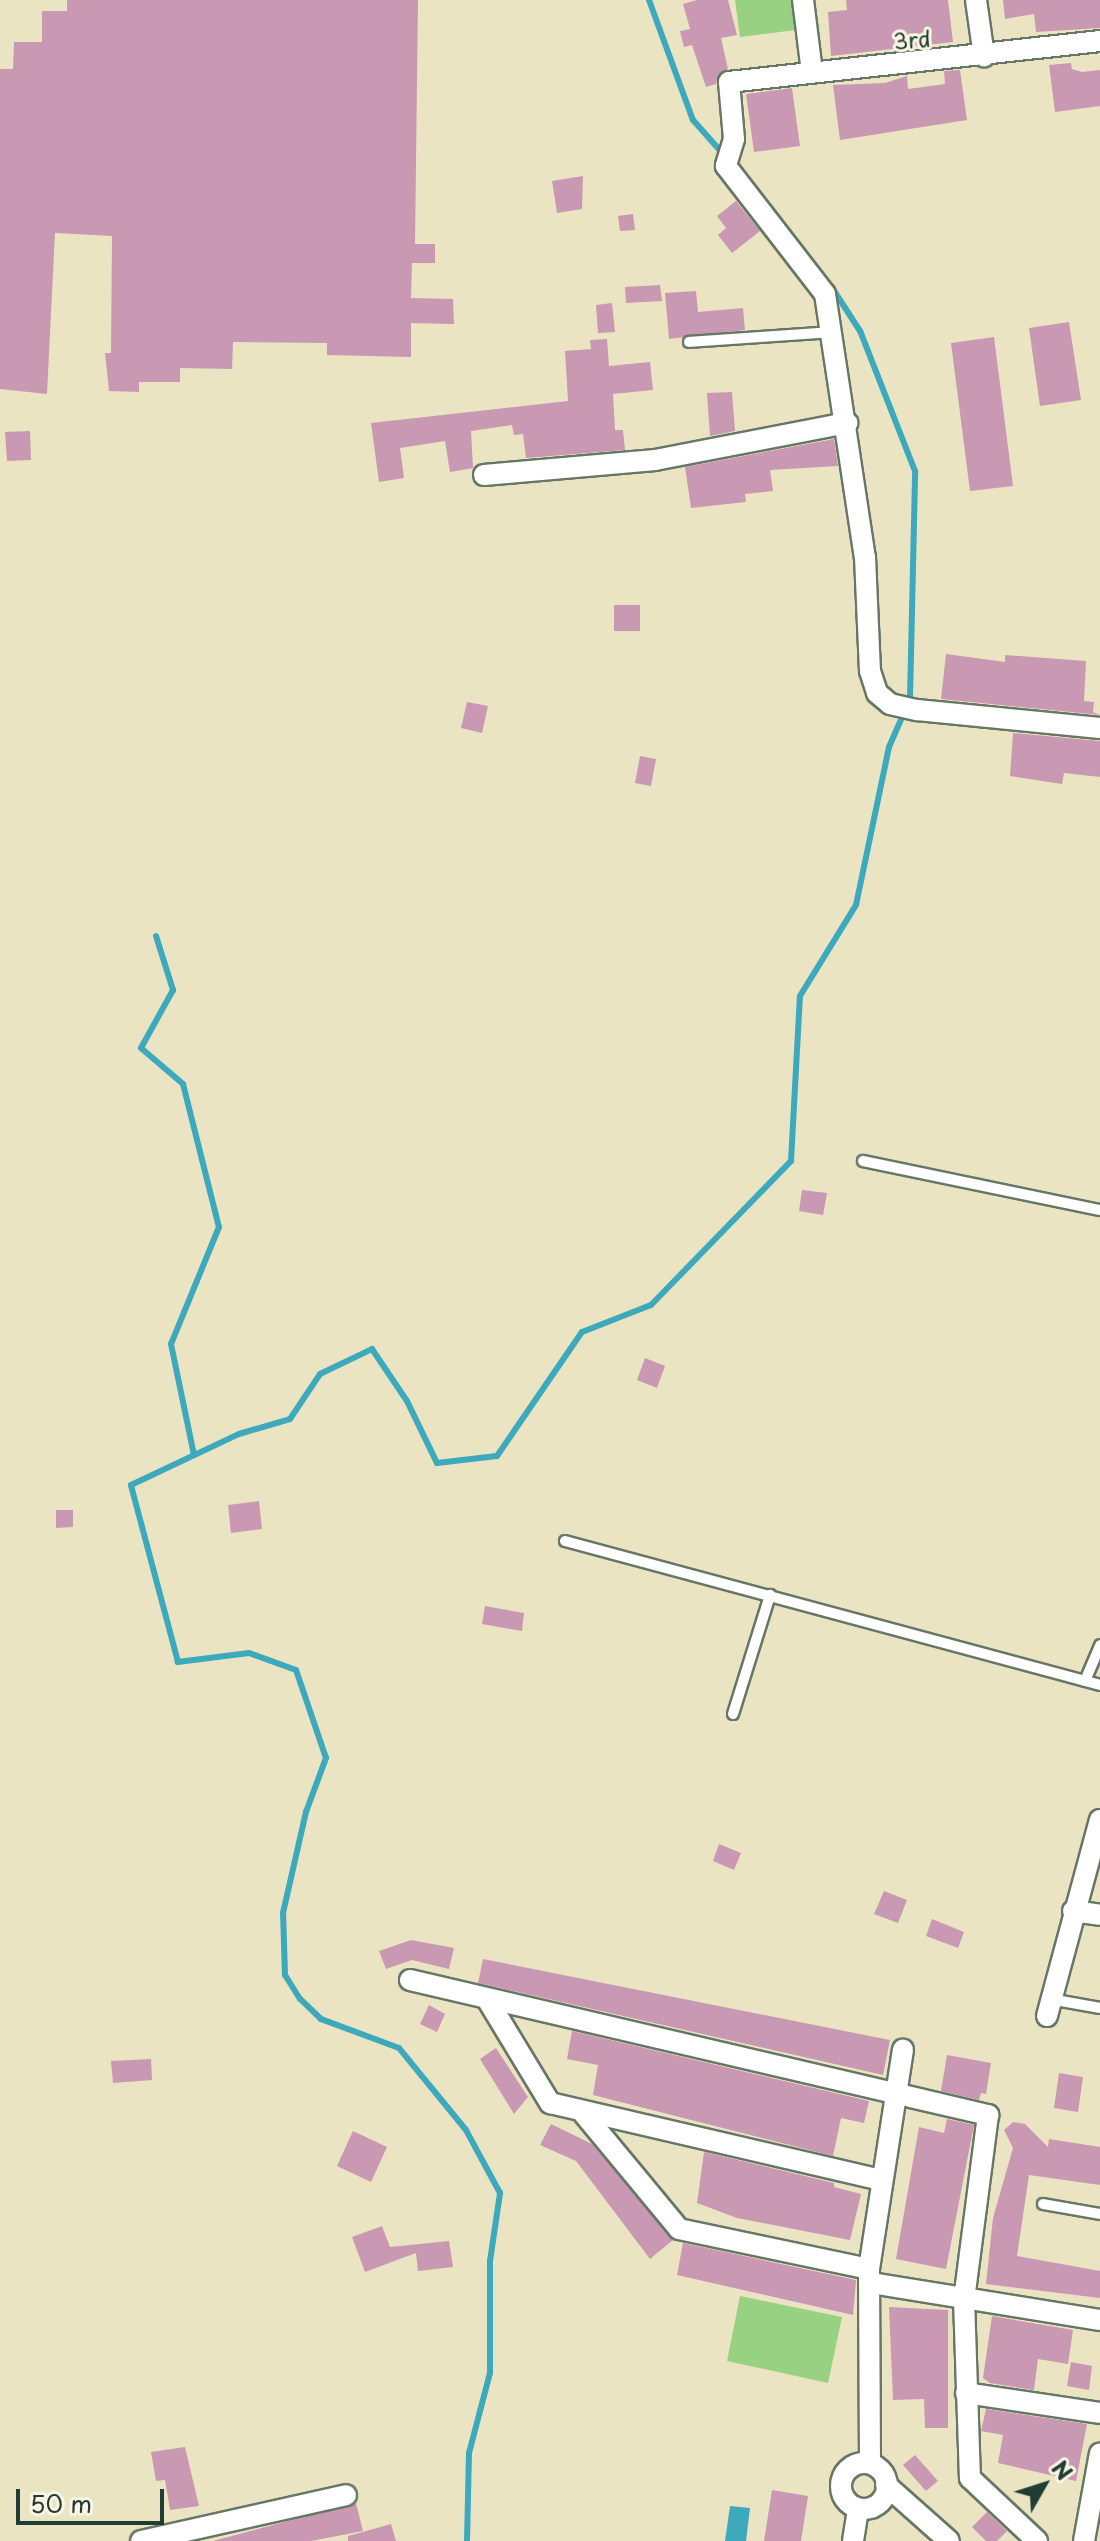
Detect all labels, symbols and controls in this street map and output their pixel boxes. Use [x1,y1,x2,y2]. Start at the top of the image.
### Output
street label: 3rd [892,24,932,54]
north arrow [1004,2445,1084,2525]
text: N [1045,2452,1081,2487]
scale bar [20,2473,168,2523]
text: 50 m [30,2485,92,2521]

